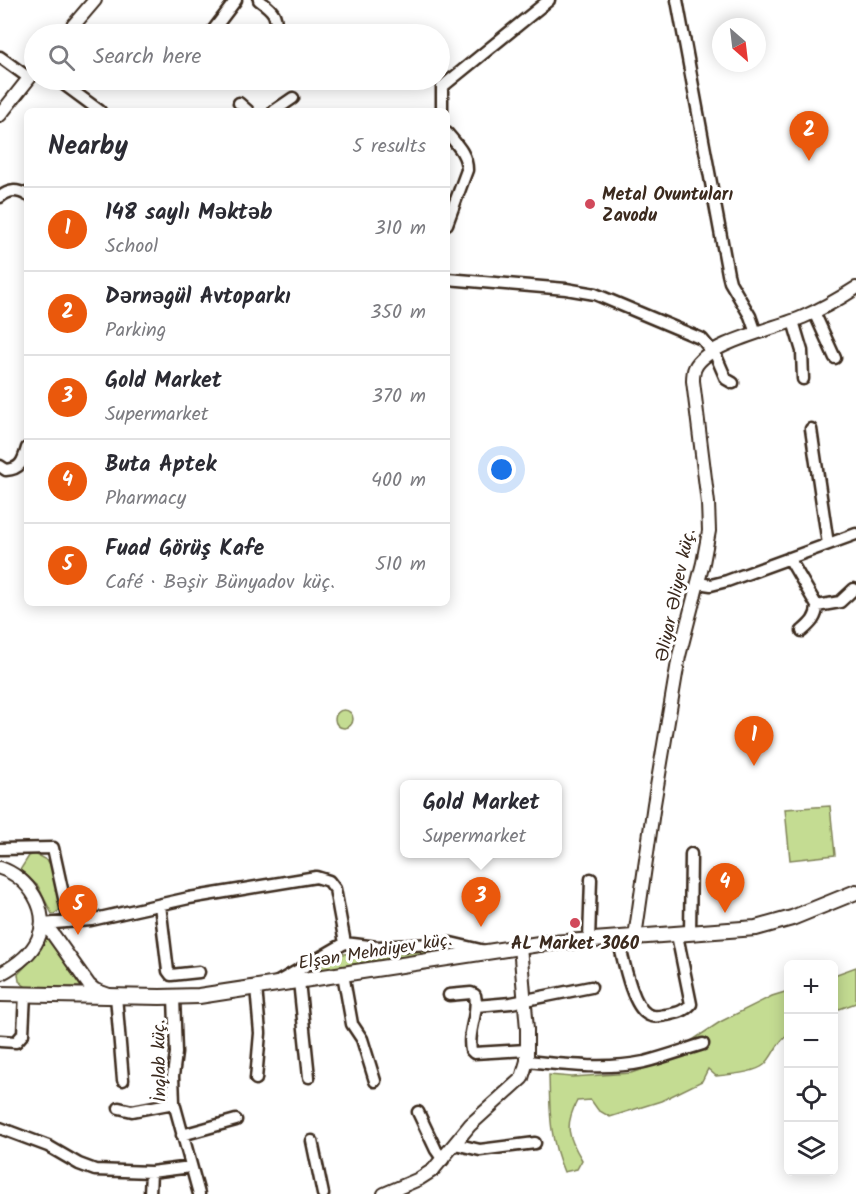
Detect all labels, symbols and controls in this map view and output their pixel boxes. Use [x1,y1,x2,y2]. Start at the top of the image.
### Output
north arrow [712,18,766,72]
search box [24,24,450,90]
text: Search here [93,40,201,75]
icon: search [45,41,78,74]
pin: 2 [790,112,828,161]
text: Nearby [48,126,128,168]
text: 5 results [352,131,426,163]
place label: Metal Ovuntuları Zavodu [602,181,733,231]
text: 148 saylı Məktəb [105,196,272,231]
marker: Metal Ovuntuları Zavodu [583,197,597,211]
text: 1 [64,213,71,245]
text: 310 m [374,213,426,245]
text: School [105,231,158,263]
text: Dərnəgül Avtoparkı [105,280,290,315]
text: 2 [62,297,73,329]
text: 350 m [370,297,426,329]
text: Parking [105,315,166,347]
text: Gold Market [105,364,222,399]
text: 3 [62,381,73,413]
text: 370 m [371,381,426,413]
text: Supermarket [105,399,208,431]
text: Buta Aptek [105,448,216,483]
your location [487,455,516,484]
text: 4 [62,465,73,497]
text: 400 m [371,465,426,497]
text: Pharmacy [105,483,186,515]
street label: Əliyar Əliyev küç. [648,526,705,664]
text: Fuad Görüş Kafe [105,532,264,567]
text: 5 [62,549,73,581]
text: 510 m [375,549,426,581]
text: Café · Bəşir Bünyadov küç. [105,567,335,599]
pin: 1 [734,716,774,766]
popup [400,780,562,858]
text: Gold Market [423,786,539,821]
text: Supermarket [423,821,526,853]
pin: 4 [706,864,744,913]
pin: 3 [462,878,500,927]
pin: 5 [58,886,98,935]
marker: AL Market 3060 [568,916,582,930]
street label: Elşən Mehdiyev küç. [296,926,454,979]
place label: AL Market 3060 [511,930,640,959]
map controls [784,960,838,1176]
button: + [784,960,838,1014]
button: − [784,1014,838,1068]
street label: İnqlab küç. [145,1019,176,1103]
button: locate [784,1068,838,1122]
button: layers [784,1122,838,1176]

